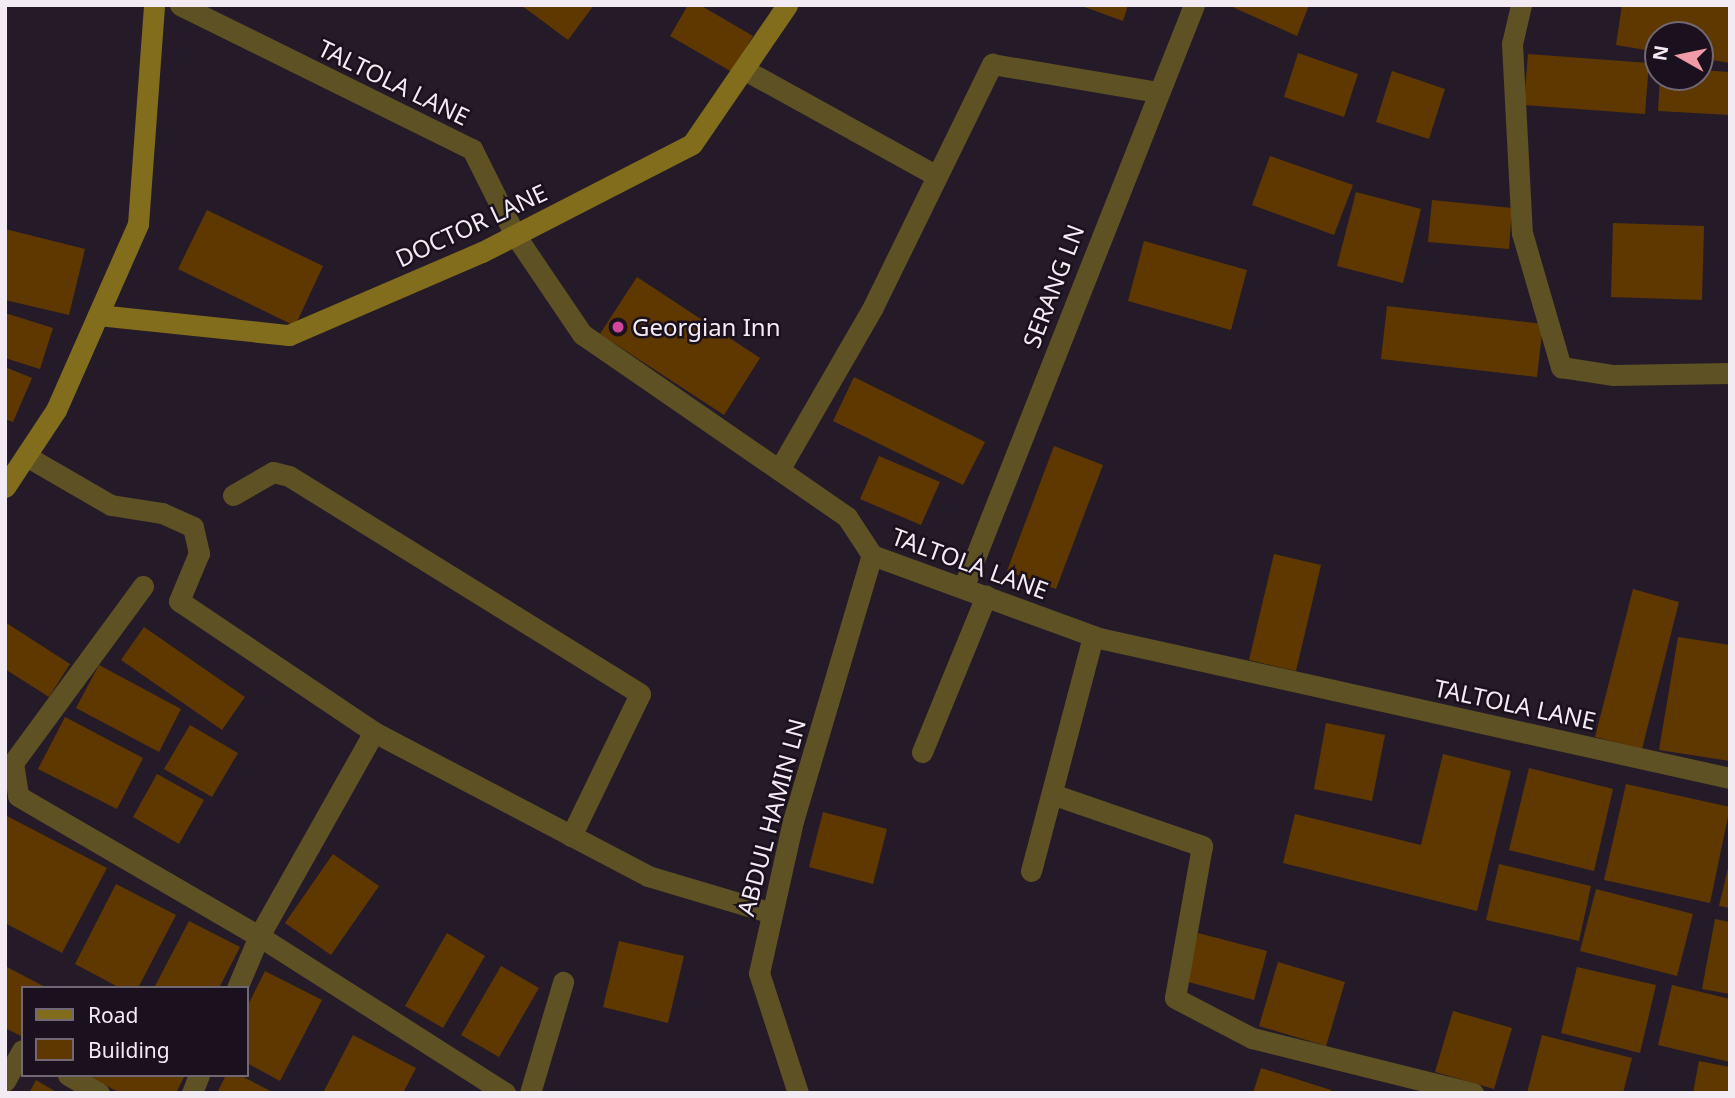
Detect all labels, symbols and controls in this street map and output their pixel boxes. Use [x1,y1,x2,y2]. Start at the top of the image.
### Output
north arrow [1644,21,1714,91]
street label: TALTOLA LANE [314,33,474,131]
text: N [1646,43,1674,63]
street label: DOCTOR LANE [391,177,551,273]
street label: SERANG LN [1016,220,1090,352]
place label: Georgian Inn [632,313,780,341]
marker: Georgian Inn [610,319,626,335]
street label: TALTOLA LANE [888,521,1052,605]
street label: TALTOLA LANE [1432,673,1598,735]
street label: ABDUL HAMIN LN [731,715,811,919]
legend [21,986,248,1077]
text: Road [88,1001,138,1029]
text: Building [88,1036,170,1064]

